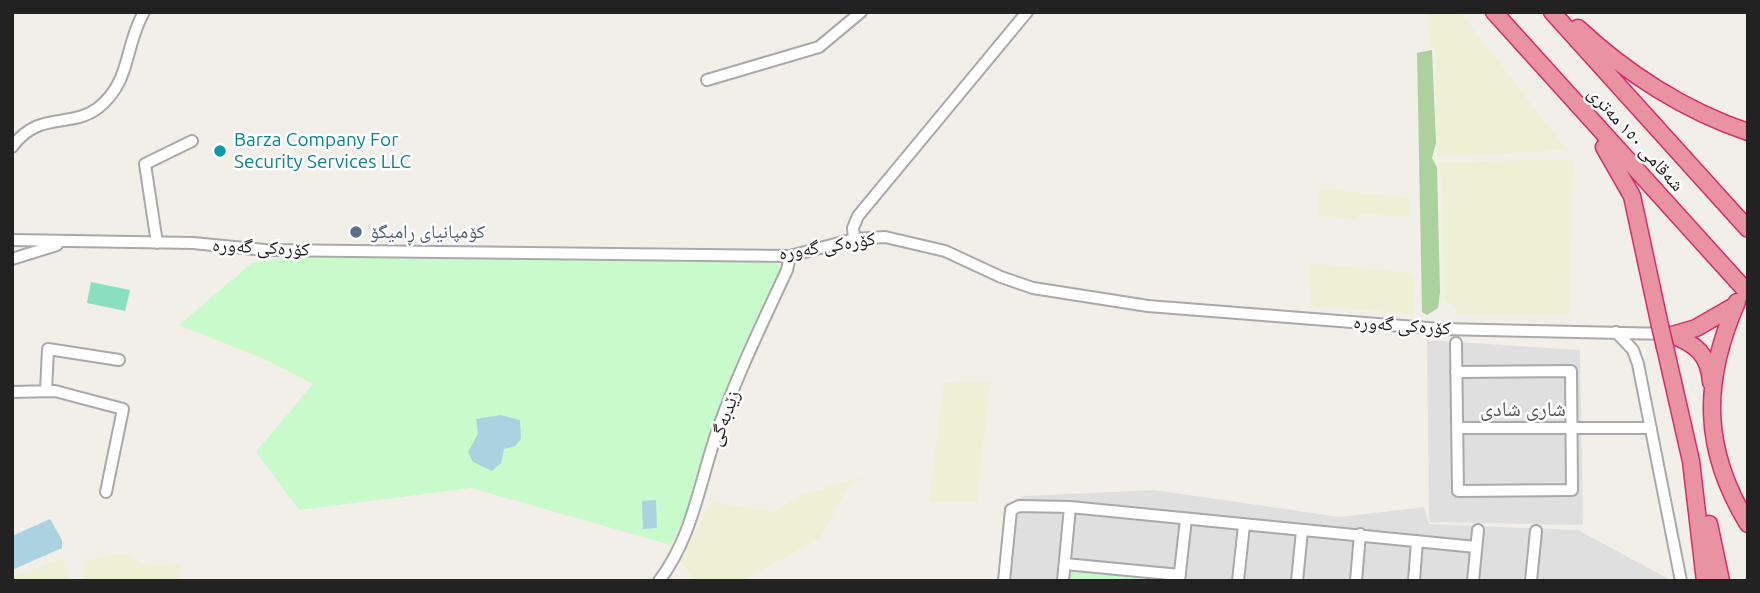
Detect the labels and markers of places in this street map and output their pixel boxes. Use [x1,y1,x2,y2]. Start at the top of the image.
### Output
place label: Barza Company For Security Services LLC [234,129,411,173]
marker: Barza Company For Security Services LLC [212,143,228,159]
place label: کۆمپانیای ڕامیگۆ [370,221,485,243]
marker: کۆمپانیای ڕامیگۆ [348,224,364,240]

